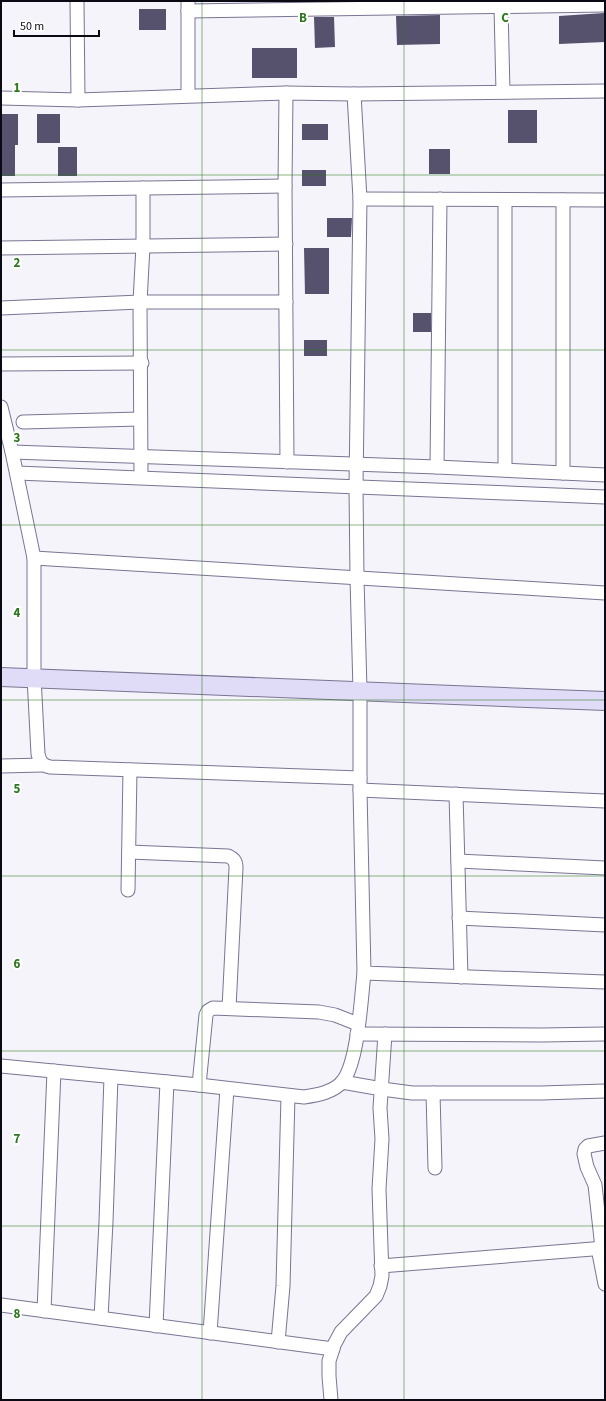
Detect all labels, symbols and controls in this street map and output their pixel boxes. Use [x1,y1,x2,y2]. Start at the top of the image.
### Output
text: B [299,9,307,27]
text: C [501,9,509,27]
scale bar [14,12,99,38]
text: 50 m [20,18,44,35]
text: 1 [14,79,21,97]
text: 2 [14,254,21,272]
text: 3 [14,429,21,447]
text: 4 [14,604,21,622]
text: 5 [14,780,21,798]
text: 6 [14,955,21,973]
text: 7 [14,1130,21,1148]
text: 8 [14,1305,21,1323]

